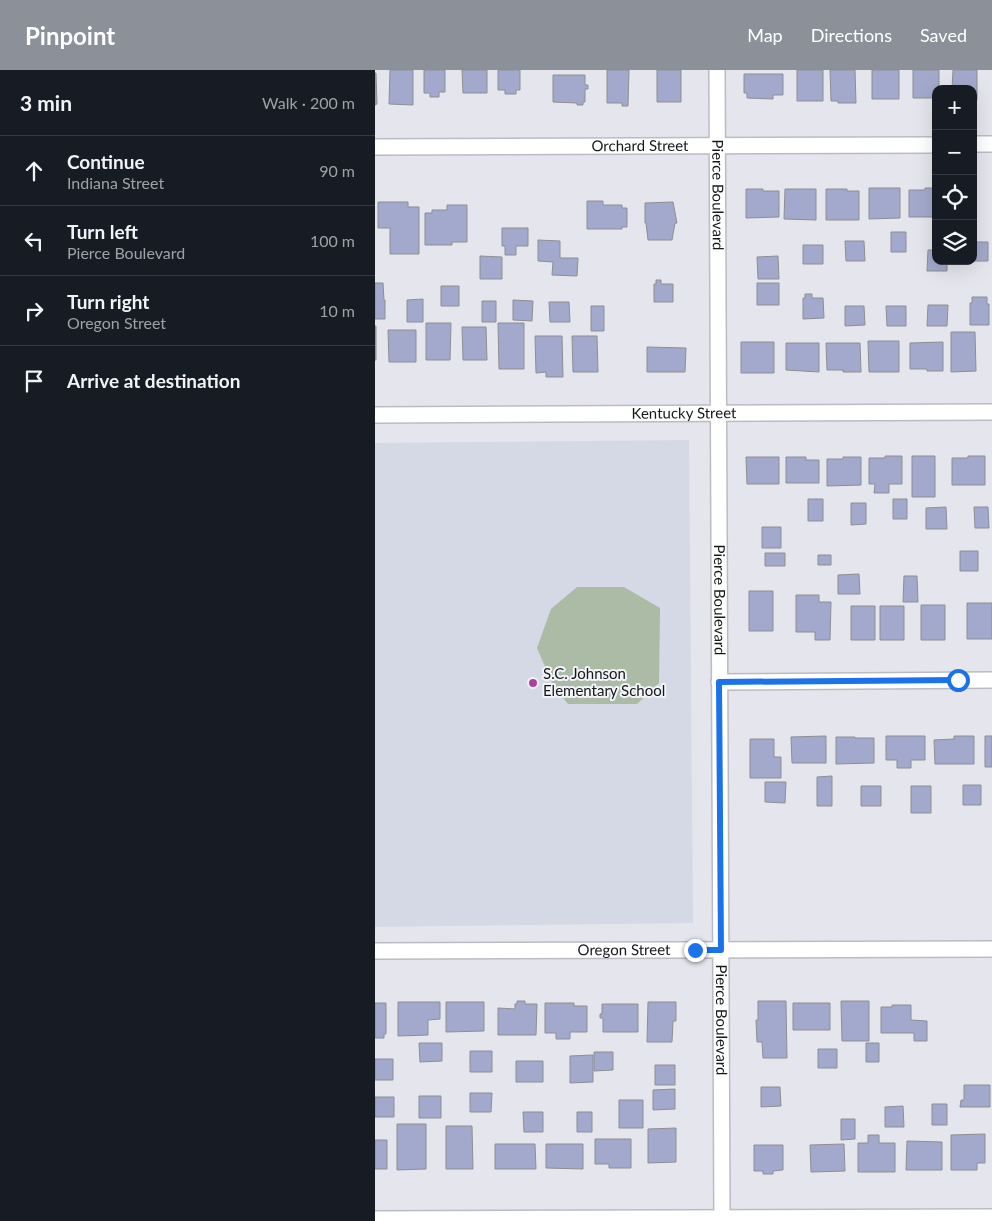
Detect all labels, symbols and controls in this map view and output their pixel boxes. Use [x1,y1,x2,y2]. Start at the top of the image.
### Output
text: Pinpoint [25,21,115,50]
text: Map [747,24,783,46]
text: Directions [811,24,892,46]
text: Saved [920,24,967,46]
map controls [932,85,977,265]
button: + [932,85,977,130]
text: 3 min [20,90,72,115]
text: Walk · 200 m [262,93,355,112]
button: − [932,130,977,175]
street label: Orchard Street [591,136,689,154]
street label: Pierce Boulevard [709,140,728,250]
text: Continue [67,150,145,173]
icon: ahead [20,157,48,185]
text: 90 m [319,161,355,180]
text: Indiana Street [67,173,164,192]
button: locate [932,175,977,220]
text: Turn left [67,220,138,243]
button: layers [932,220,977,265]
icon: left [20,227,48,255]
text: 100 m [310,231,355,250]
text: Pierce Boulevard [67,243,185,262]
text: Turn right [67,290,149,313]
icon: right [20,297,48,325]
text: 10 m [319,301,355,320]
text: Oregon Street [67,313,166,332]
icon: arrive [20,367,48,395]
text: Arrive at destination [67,369,240,392]
street label: Kentucky Street [632,403,737,422]
street label: Pierce Boulevard [711,545,730,655]
place label: S.C. Johnson Elementary School [543,664,665,699]
route start [947,669,970,692]
marker: S.C. Johnson Elementary School [527,677,539,689]
route end [684,939,707,962]
street label: Oregon Street [578,940,671,958]
street label: Pierce Boulevard [713,965,731,1075]

